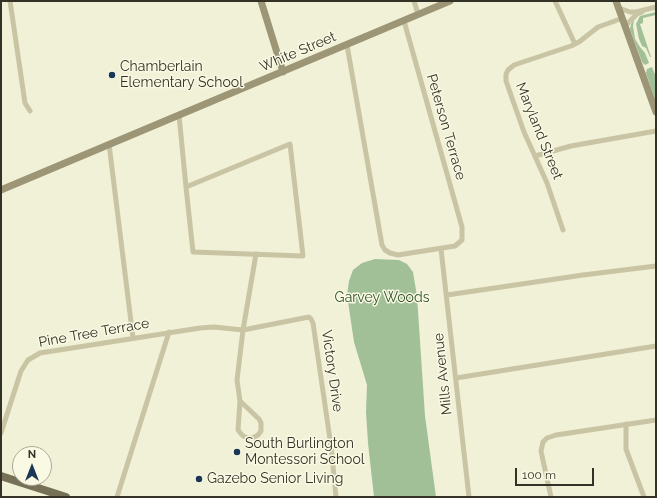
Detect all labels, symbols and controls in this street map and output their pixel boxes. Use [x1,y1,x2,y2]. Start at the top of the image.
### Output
street label: White Street [257,28,339,76]
place label: Chamberlain Elementary School [120,59,243,92]
marker: Chamberlain Elementary School [107,70,117,80]
street label: Peterson Terrace [423,72,469,182]
street label: Maryland Street [512,80,566,182]
park label: Garvey Woods [335,290,429,306]
street label: Pine Tree Terrace [37,315,151,351]
street label: Victory Drive [318,329,346,413]
street label: Mills Avenue [430,332,456,416]
place label: South Burlington Montessori School [245,436,365,468]
north arrow [12,446,52,486]
marker: South Burlington Montessori School [232,447,242,457]
text: N [28,448,36,461]
scale bar [517,460,596,486]
text: 100 m [522,468,556,482]
place label: Gazebo Senior Living [207,471,343,487]
marker: Gazebo Senior Living [194,474,204,484]

